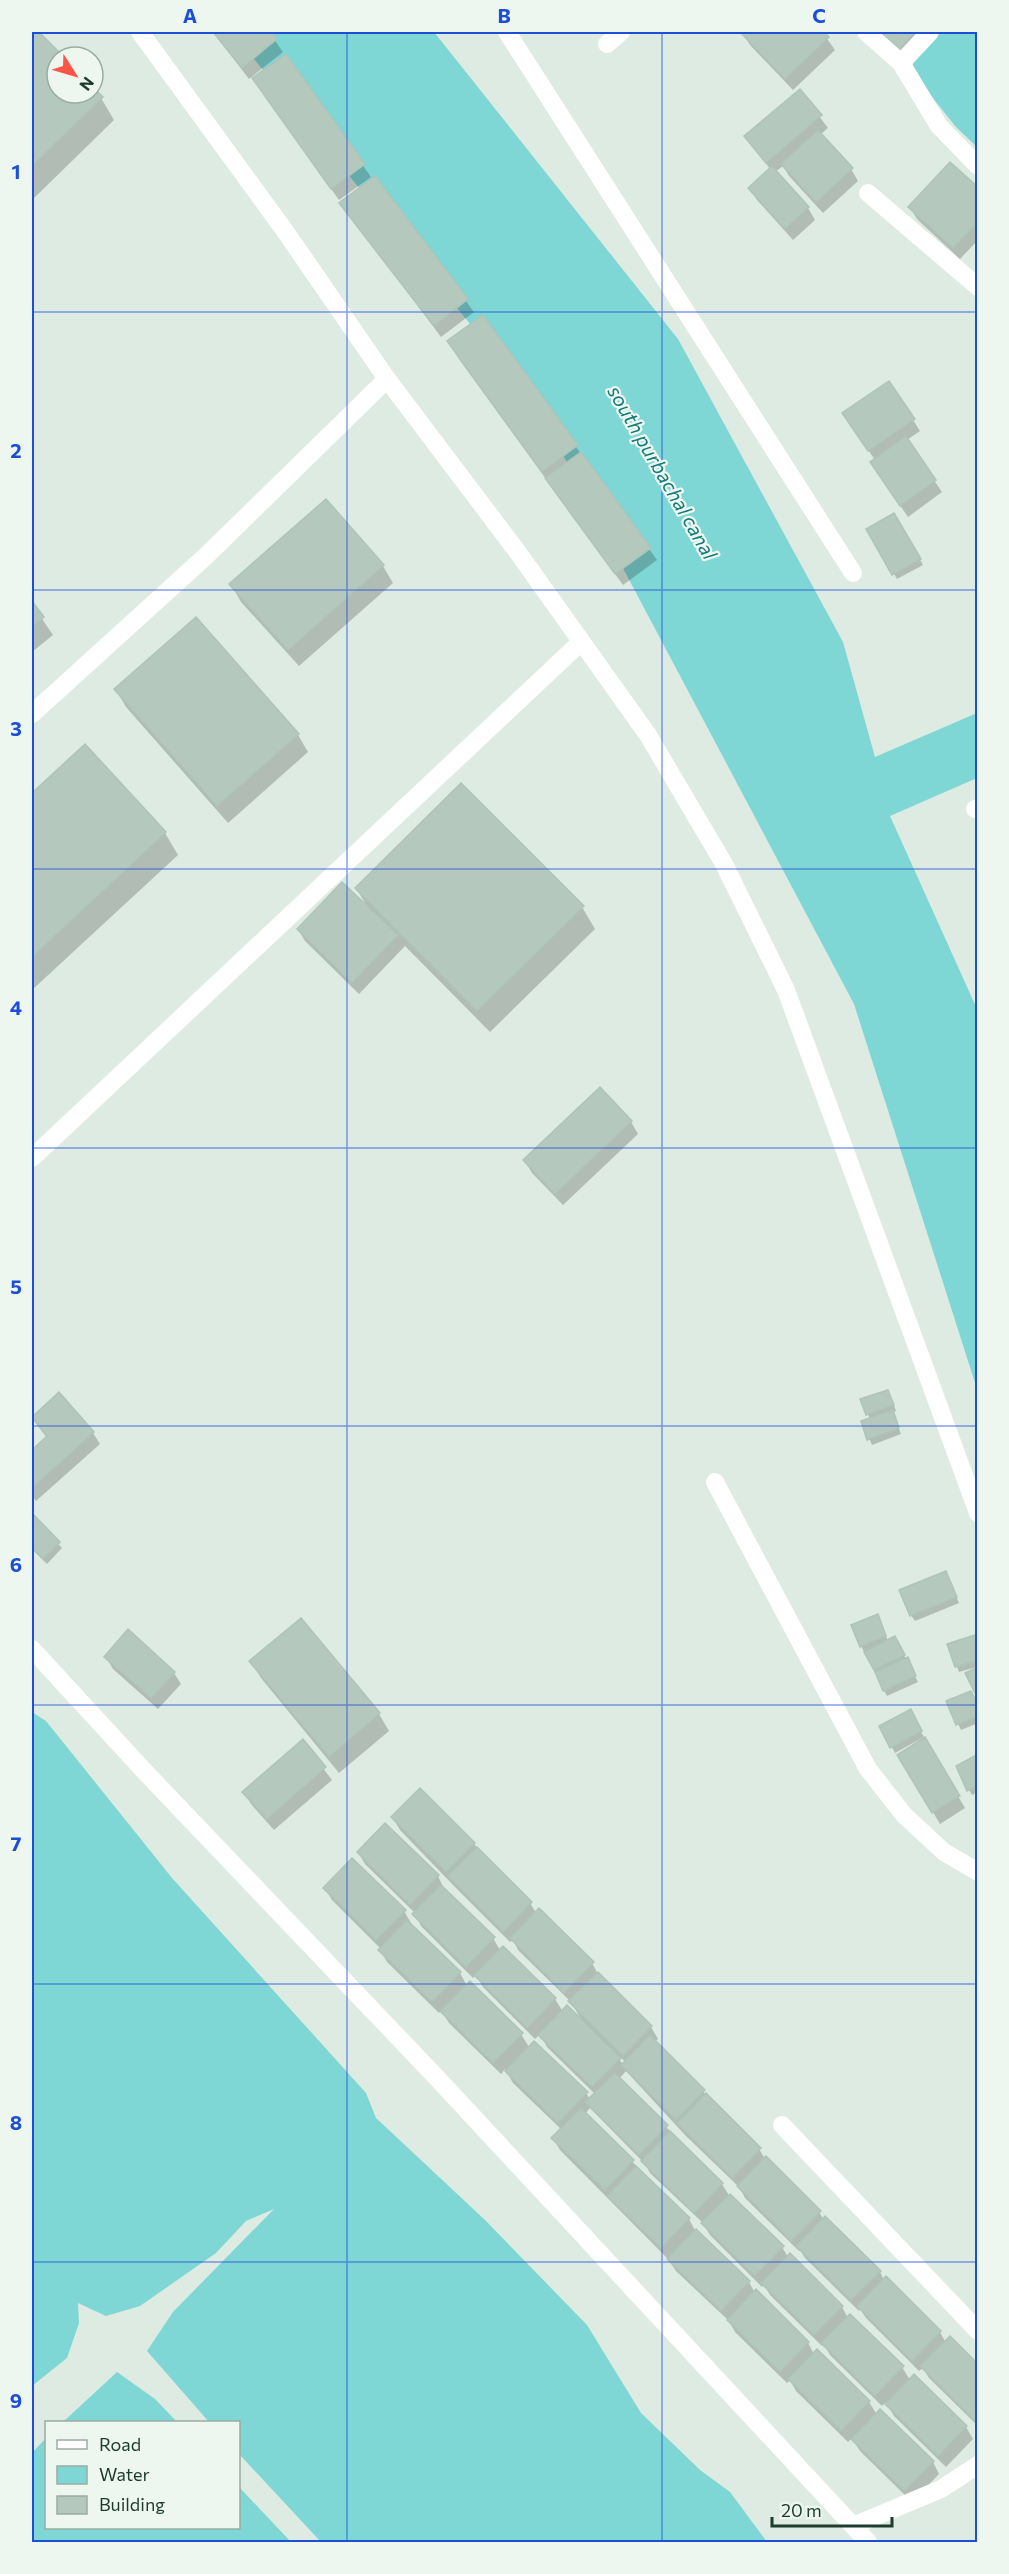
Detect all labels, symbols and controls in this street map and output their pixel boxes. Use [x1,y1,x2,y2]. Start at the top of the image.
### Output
text: A [183,3,197,27]
text: B [497,3,511,27]
text: C [812,3,826,27]
north arrow [45,45,105,105]
text: N [76,74,99,95]
text: 1 [11,159,21,183]
water label: south purbachal canal [603,381,723,564]
text: 2 [10,438,22,462]
text: 3 [10,716,22,740]
text: 4 [10,995,22,1019]
text: 5 [10,1274,22,1298]
text: 6 [10,1552,22,1576]
text: 7 [11,1831,22,1855]
text: 8 [10,2110,22,2134]
text: 9 [10,2388,22,2412]
legend [45,2421,240,2529]
text: Road [99,2433,141,2455]
text: Water [99,2463,150,2485]
scale bar [772,2490,892,2528]
text: Building [99,2493,165,2515]
text: 20 m [781,2499,822,2521]

